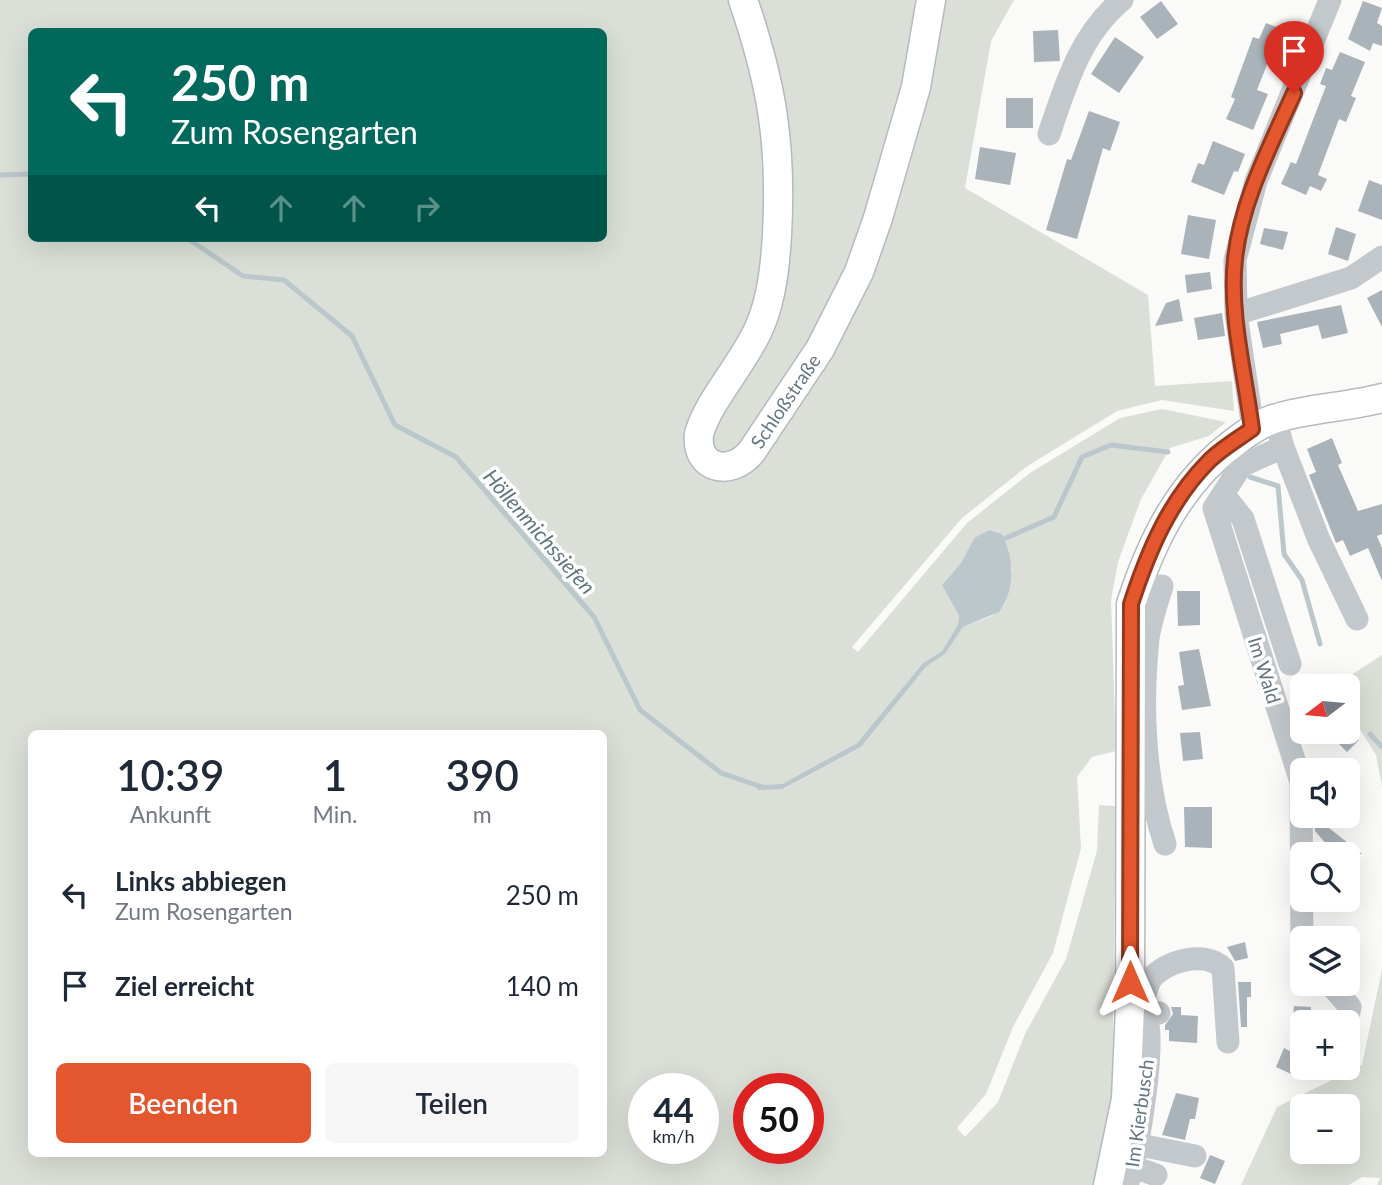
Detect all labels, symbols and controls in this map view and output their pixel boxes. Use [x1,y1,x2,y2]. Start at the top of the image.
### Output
pin [1264,21,1324,93]
icon: arrive [1275,32,1313,70]
text: 250 m [171,53,309,111]
icon: left [56,56,147,147]
text: Zum Rosengarten [171,112,418,151]
icon: left [189,189,227,227]
icon: ahead [262,189,300,227]
icon: ahead [335,189,373,227]
icon: right [408,189,446,227]
street label: Schloßstraße [745,350,825,452]
water label: Höllenmichssiefen [479,463,601,599]
street label: Im Wald [1244,634,1286,706]
north arrow [1290,674,1360,744]
map controls [1290,674,1360,1164]
text: 10:39 [116,750,224,800]
text: 1 [323,750,347,800]
text: 390 [446,750,519,800]
button: sound [1290,758,1360,828]
text: Ankunft [130,800,211,828]
text: Min. [313,800,357,828]
text: m [473,800,492,828]
button: search [1290,842,1360,912]
text: Links abbiegen [115,865,287,897]
icon: left [56,876,94,914]
text: 250 m [506,879,579,911]
text: Zum Rosengarten [115,897,293,925]
button: layers [1290,926,1360,996]
position arrow [1093,945,1167,1019]
icon: arrive [56,967,94,1005]
text: Ziel erreicht [115,970,254,1002]
text: 140 m [506,970,579,1002]
button: + [1290,1010,1360,1080]
street label: Im Kierbusch [1120,1057,1158,1169]
button: Beenden [56,1063,311,1143]
button: Teilen [325,1063,579,1143]
speed limit sign: 50 [733,1073,824,1164]
text: 44 [653,1088,694,1130]
button: − [1290,1094,1360,1164]
text: km/h [652,1125,695,1147]

